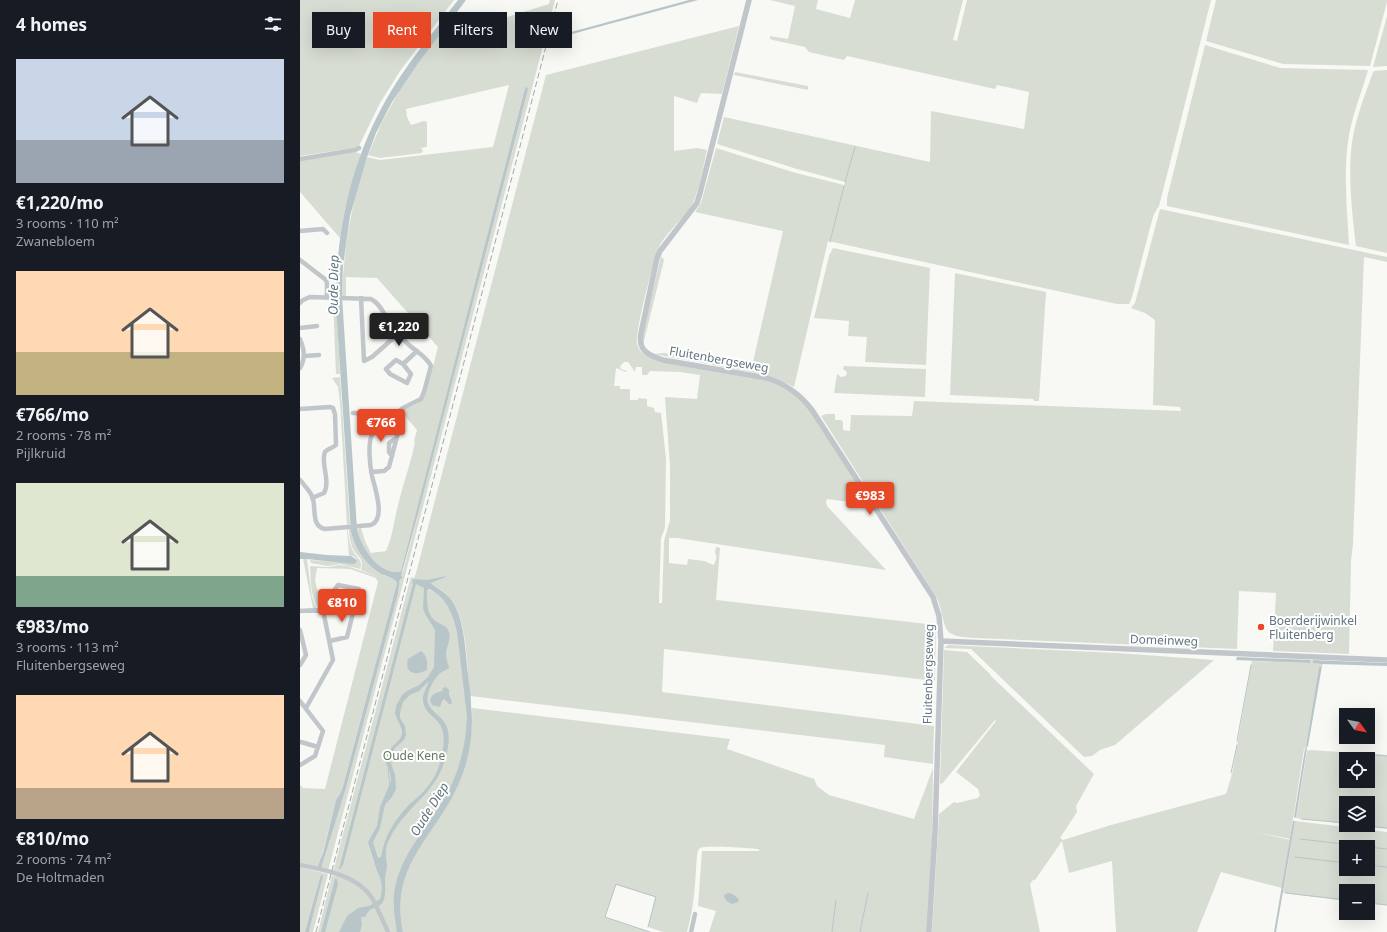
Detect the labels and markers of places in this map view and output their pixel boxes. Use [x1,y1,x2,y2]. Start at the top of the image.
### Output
pin: €1,220 [366,313,432,347]
pin: €766 [357,409,405,443]
pin: €983 [846,482,894,516]
pin: €810 [318,589,366,623]
place label: Boerderijwinkel Fluitenberg [1269,612,1357,643]
marker: Boerderijwinkel Fluitenberg [1256,622,1266,632]

